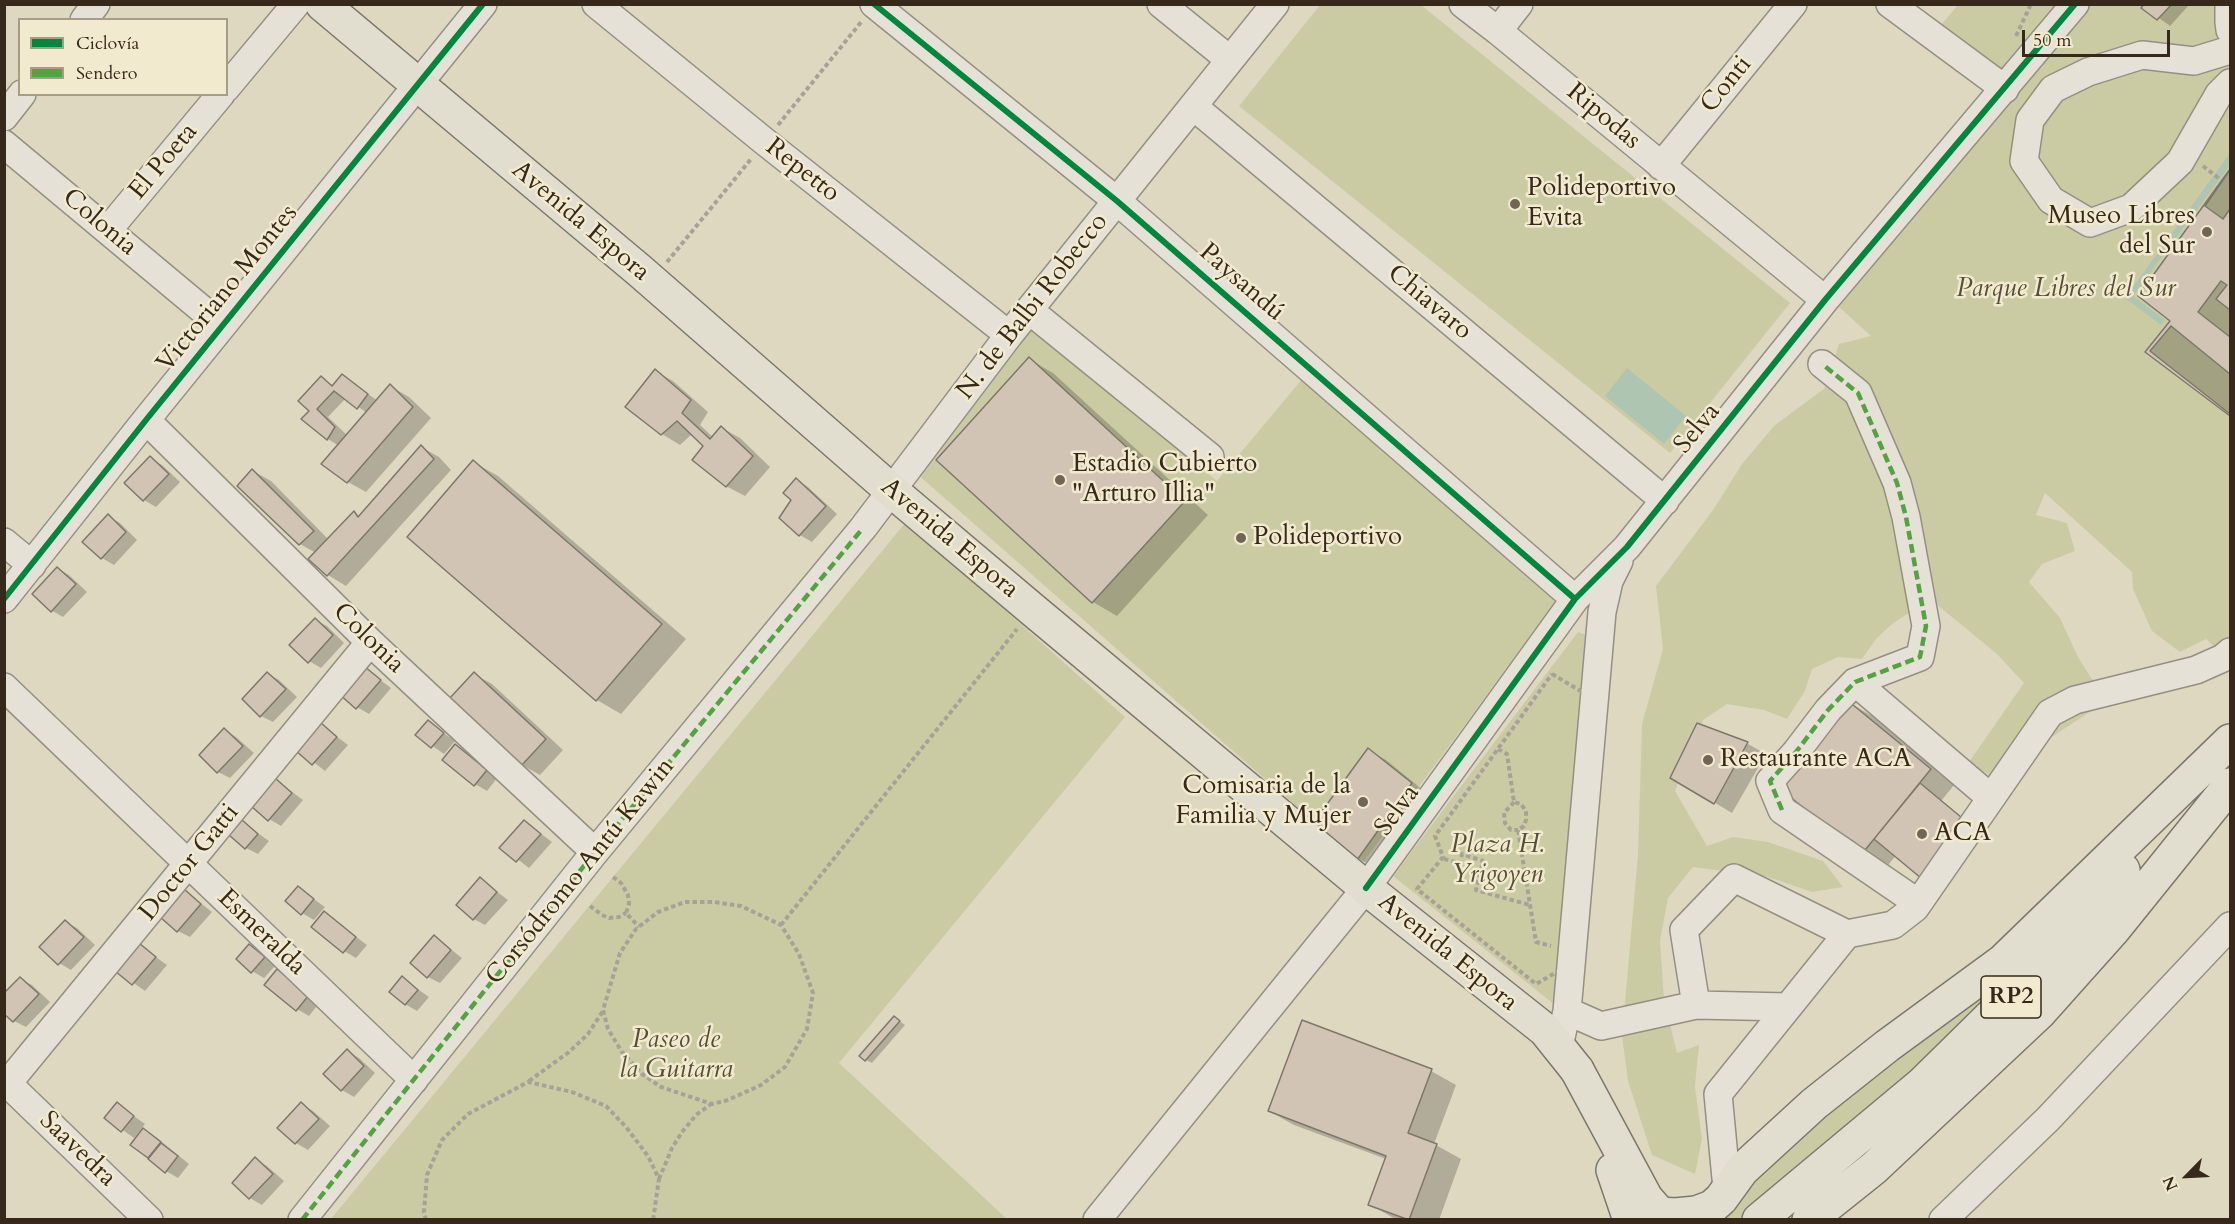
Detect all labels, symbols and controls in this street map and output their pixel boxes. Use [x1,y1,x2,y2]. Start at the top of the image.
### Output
legend [18,18,228,96]
scale bar [2025,18,2174,56]
text: 50 m [2033,28,2072,53]
text: Ciclovía [76,31,139,56]
street label: Conti [1695,50,1759,120]
text: Sendero [76,61,137,86]
street label: Ripodas [1560,77,1646,157]
street label: El Poeta [123,117,205,207]
street label: Repetto [759,132,845,210]
street label: Avenida Espora [504,155,656,289]
place label: Polideportivo Evita [1527,173,1676,234]
street label: Colonia [55,183,143,263]
marker: Polideportivo Evita [1508,197,1522,211]
street label: Victoriano Montes [151,199,305,379]
place label: Museo Libres del Sur [2048,201,2195,262]
street label: N. de Balbi Robecco [951,208,1115,406]
marker: Museo Libres del Sur [2200,225,2214,239]
street label: Paysandú [1192,237,1290,329]
street label: Chiavaro [1380,259,1478,347]
park label: Parque Libres del Sur [1956,274,2176,306]
street label: Selva [1668,397,1728,461]
place label: Estadio Cubierto "Arturo Illia" [1072,449,1257,510]
street label: Avenida Espora [873,472,1025,606]
marker: Estadio Cubierto "Arturo Illia" [1053,473,1067,487]
place label: Polideportivo [1253,522,1402,554]
marker: Polideportivo [1234,531,1248,545]
street label: Colonia [326,597,410,681]
place label: Restaurante ACA [1720,744,1912,776]
street label: Corsódromo Antú Kawin [480,752,682,992]
marker: Restaurante ACA [1701,753,1715,767]
place label: Comisaria de la Familia y Mujer [1175,771,1351,832]
street label: Selva [1369,779,1427,843]
marker: Comisaria de la Familia y Mujer [1356,795,1370,809]
street label: Doctor Gatti [133,798,247,928]
place label: ACA [1934,818,1991,850]
marker: ACA [1915,827,1929,841]
park label: Plaza H. Yrigoyen [1451,830,1543,892]
street label: Esmeralda [210,883,312,983]
street label: Avenida Espora [1371,887,1523,1019]
road number: RP2 [1981,976,2041,1018]
park label: Paseo de la Guitarra [619,1025,733,1086]
street label: Saavedra [32,1106,122,1194]
north arrow [2157,1146,2217,1206]
text: N [2158,1173,2183,1194]

